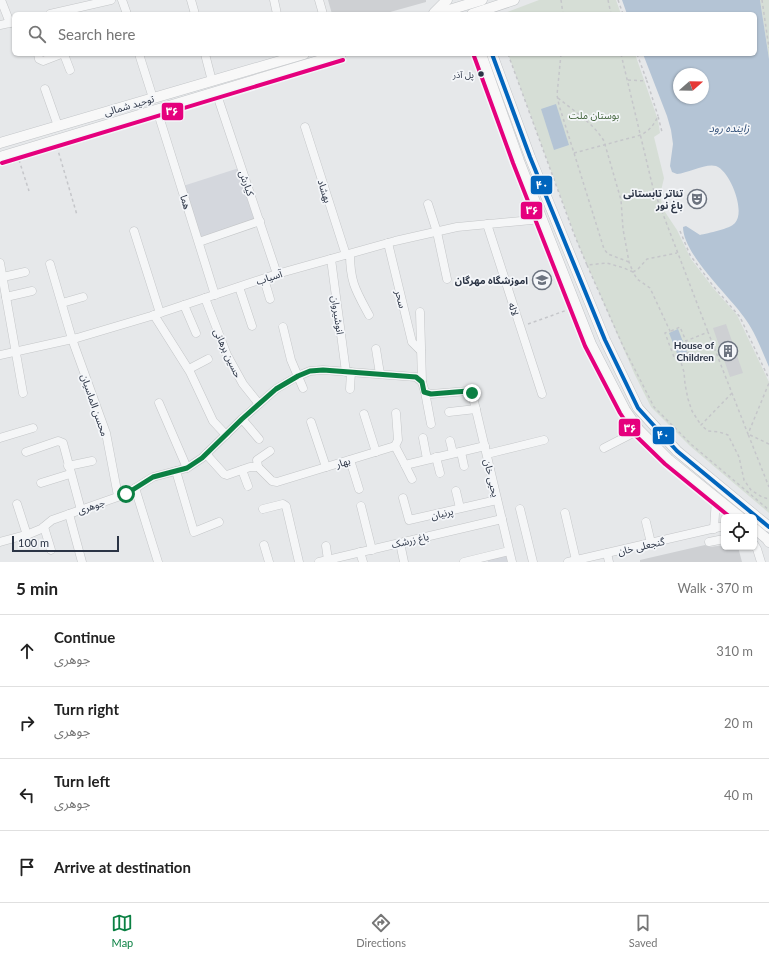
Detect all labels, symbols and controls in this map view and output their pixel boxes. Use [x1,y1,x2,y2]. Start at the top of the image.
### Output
search box [12,12,757,56]
icon: search [26,23,48,45]
text: Search here [58,25,135,43]
north arrow [673,68,709,104]
place label: پل آذر [452,69,474,81]
marker: پل آذر [476,69,486,79]
street label: توحید شمالی [102,92,156,119]
line badge: ۳۶ [161,102,184,121]
text: ۳۶ [166,104,178,117]
park label: بوستان ملت [569,109,620,122]
water label: زاینده رود [709,121,750,135]
street label: کیارش [236,169,257,198]
line badge: ۴۰ [530,175,553,195]
street label: بهشاد [316,178,334,205]
text: ۴۰ [536,178,548,191]
place label: تئاتر تابستانی باغ نور [623,187,683,214]
theatre icon: تئاتر تابستانی باغ نور [686,188,708,210]
street label: هما [178,193,194,211]
line badge: ۳۶ [520,201,543,220]
text: ۳۶ [526,203,538,216]
street label: آسیاب [254,267,285,287]
school or university icon: اموزشگاه مهرگان [531,269,553,291]
place label: اموزشگاه مهرگان [455,274,528,287]
street label: سحر [392,288,409,310]
street label: انوشیروان [328,295,347,335]
street label: لاله [506,301,522,317]
street label: حسین برهانی [210,326,245,380]
place label: House of Children [674,339,714,363]
building icon: House of Children [717,340,739,362]
street label: محسن الماسیان [79,372,111,438]
route end [463,384,481,402]
line badge: ۳۶ [618,418,641,437]
text: ۳۶ [624,421,636,434]
line badge: ۴۰ [652,426,675,445]
text: ۴۰ [657,428,669,441]
street label: بهار [333,454,352,471]
street label: یحیی خان [482,458,502,498]
route start [117,485,135,503]
street label: جوهری [76,496,107,517]
street label: پرنیان [430,505,455,522]
map controls [721,514,757,550]
button: locate [721,514,757,550]
street label: باغ زرشک [390,530,431,552]
scale bar [12,534,119,553]
street label: گنجعلی خان [616,535,666,557]
text: 100 m [18,536,49,549]
text: 5 min [16,578,58,599]
text: Walk · 370 m [677,580,753,596]
text: Continue [54,628,115,646]
icon: ahead [16,640,38,662]
text: 310 m [716,643,753,659]
text: جوهری [54,651,90,667]
text: Turn right [54,700,119,718]
icon: right [16,712,38,734]
text: 20 m [724,715,753,731]
text: جوهری [54,723,90,739]
text: Turn left [54,772,110,790]
icon: left [16,784,38,806]
text: 40 m [724,787,753,803]
text: جوهری [54,795,90,811]
icon: arrive [16,856,38,878]
text: Arrive at destination [54,858,191,876]
tab: Map [111,912,133,949]
tab: Directions [356,912,406,949]
tab: Saved [629,912,658,949]

